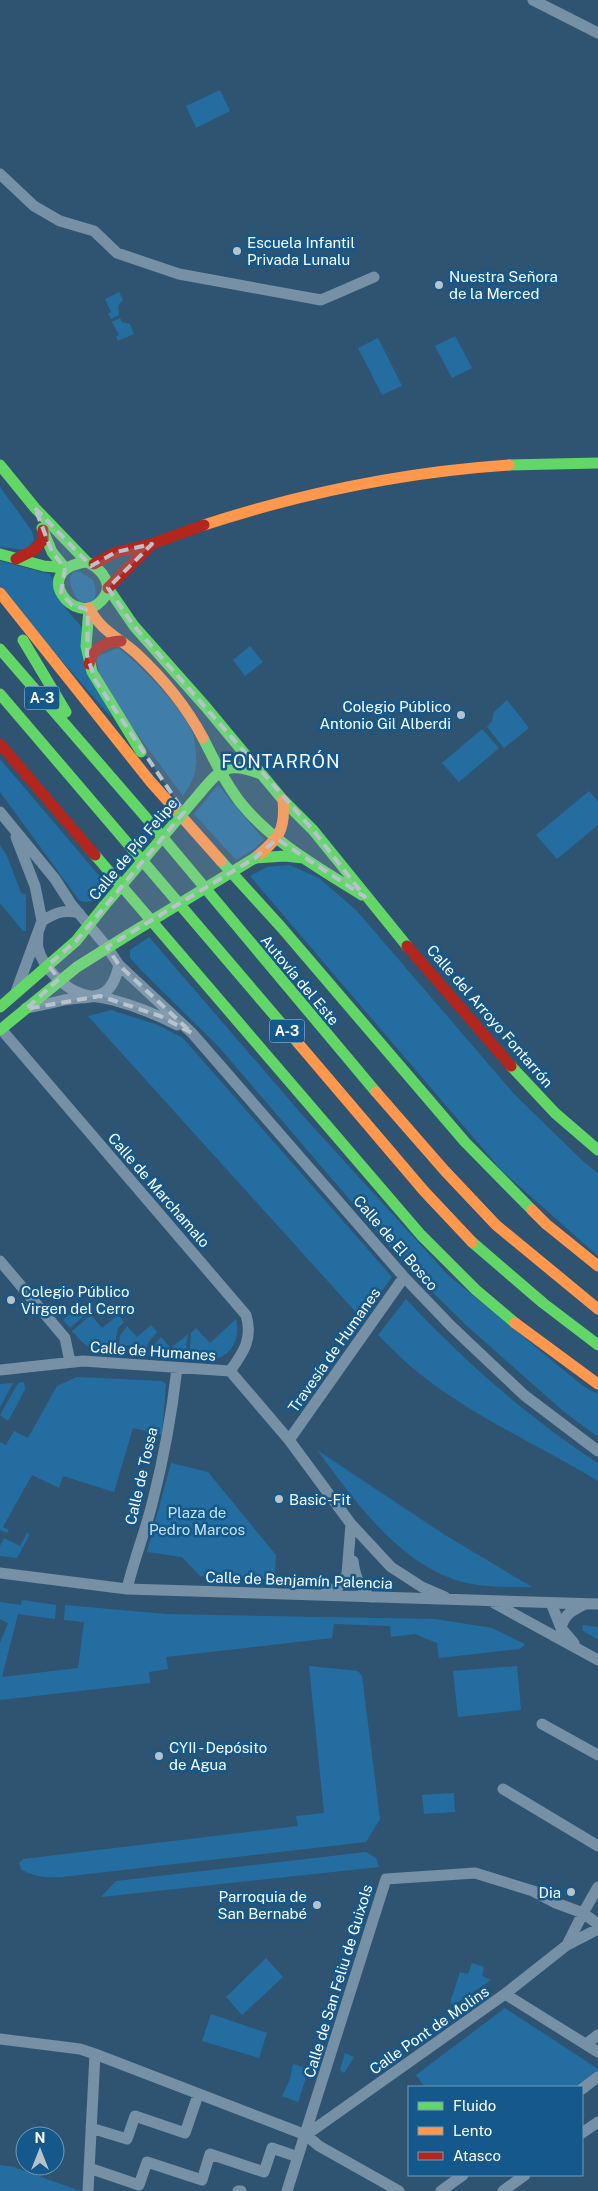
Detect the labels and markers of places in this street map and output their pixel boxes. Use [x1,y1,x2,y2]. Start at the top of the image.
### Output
place label: Escuela Infantil Privada Lunalu [247,234,355,268]
marker: Escuela Infantil Privada Lunalu [231,245,243,257]
place label: Nuestra Señora de la Merced [449,268,558,302]
marker: Nuestra Señora de la Merced [433,279,445,291]
place label: Colegio Público Antonio Gil Alberdi [319,698,451,732]
marker: Colegio Público Antonio Gil Alberdi [455,709,467,721]
place label: Colegio Público Virgen del Cerro [21,1283,135,1317]
marker: Colegio Público Virgen del Cerro [5,1294,17,1306]
place label: Basic-Fit [289,1491,351,1508]
marker: Basic-Fit [273,1493,285,1505]
place label: CYII - Depósito de Agua [169,1739,267,1773]
marker: CYII - Depósito de Agua [153,1750,165,1762]
place label: Dia [539,1884,561,1901]
marker: Dia [565,1886,577,1898]
place label: Parroquia de San Bernabé [218,1888,307,1922]
marker: Parroquia de San Bernabé [311,1899,323,1911]

